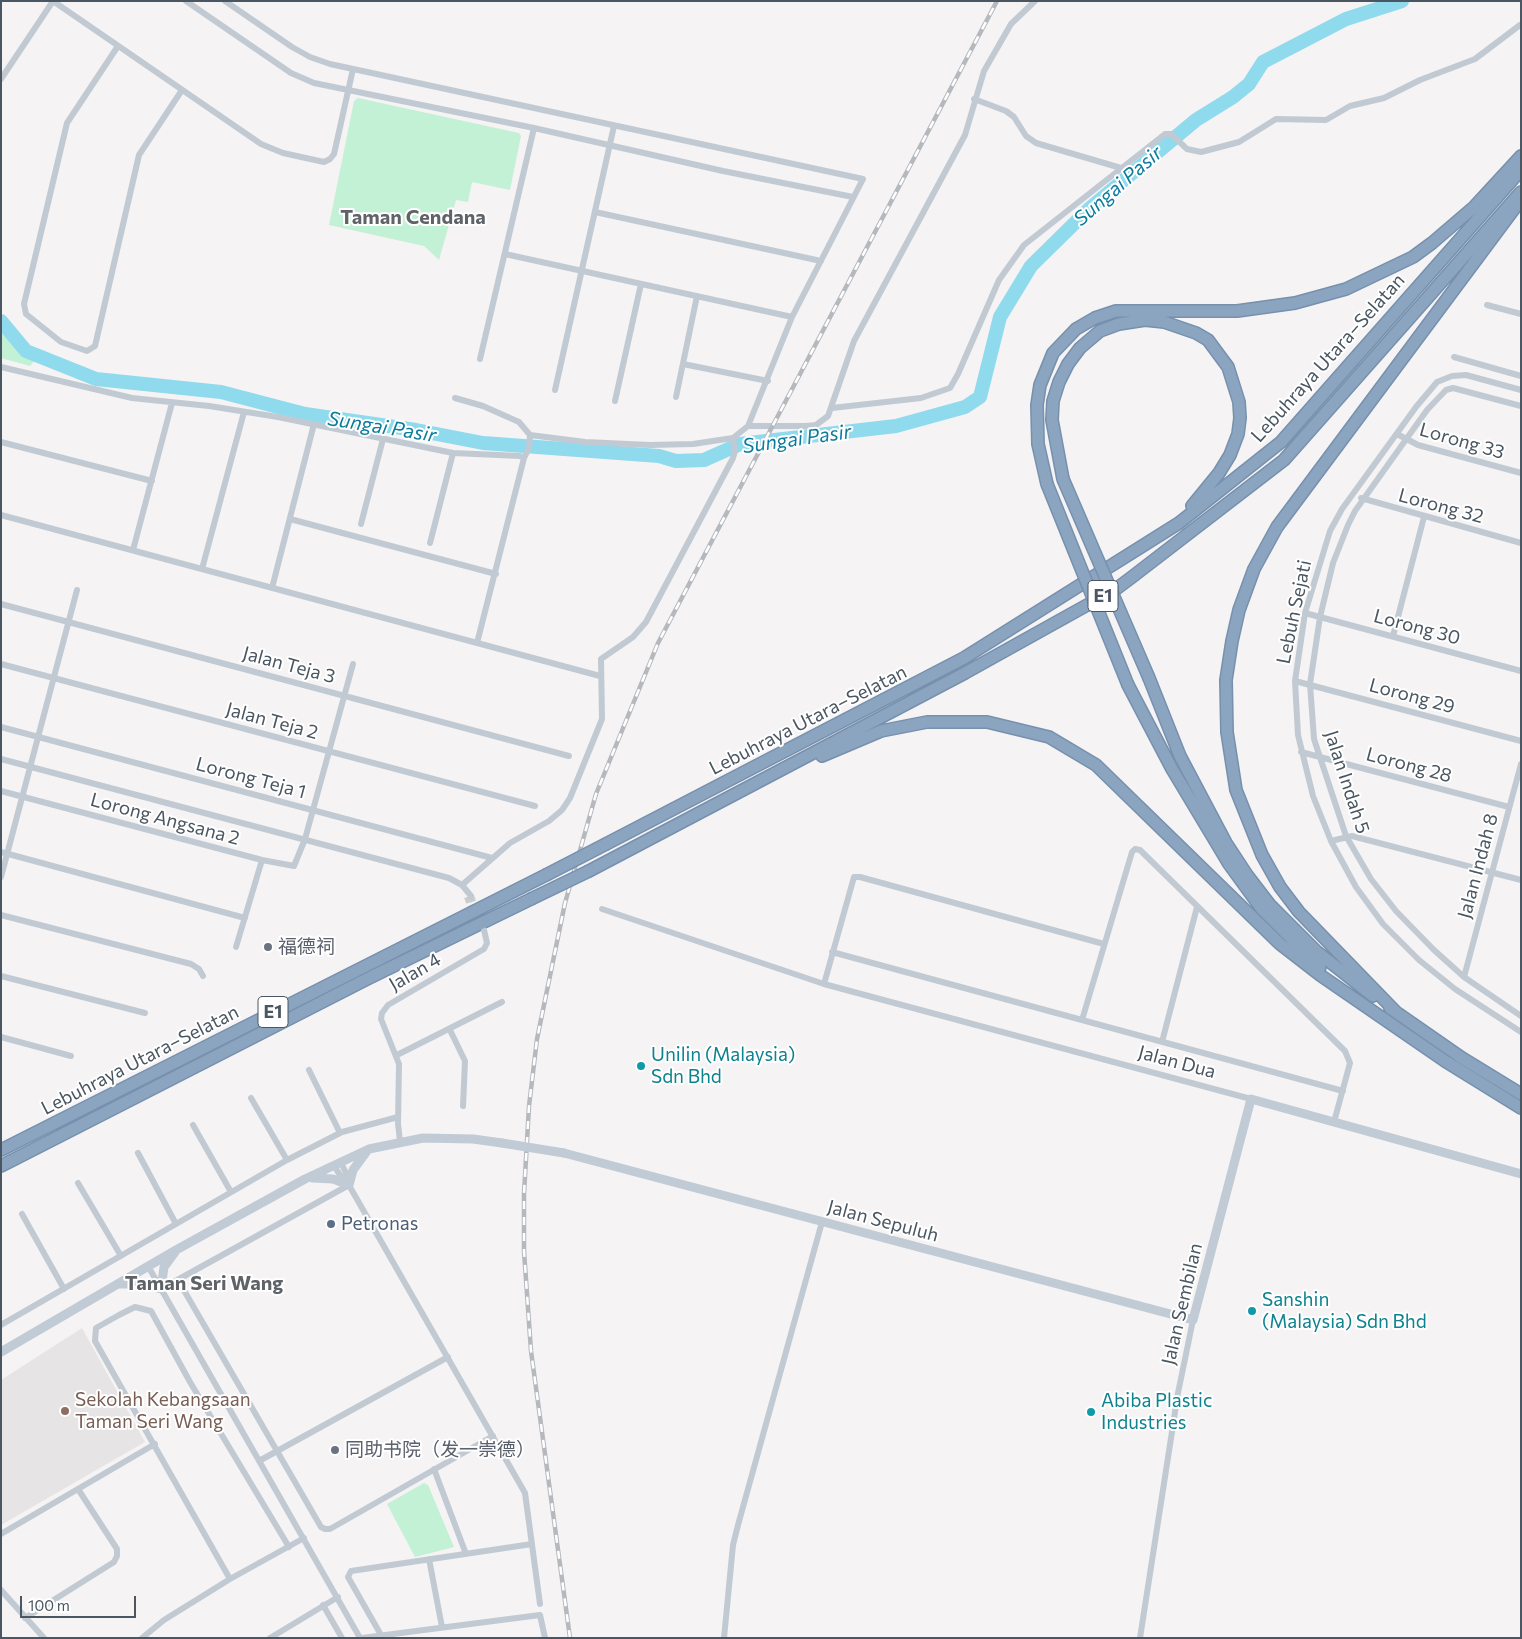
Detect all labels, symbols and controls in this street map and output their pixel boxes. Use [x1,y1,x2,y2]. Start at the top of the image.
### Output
water label: Sungai Pasir [1069,141,1167,231]
district label: Taman Cendana [340,205,486,229]
street label: Lebuhraya Utara–Selatan [1246,269,1410,447]
water label: Sungai Pasir [326,407,438,447]
street label: Lorong 33 [1417,418,1507,464]
water label: Sungai Pasir [741,419,853,459]
street label: Lorong 32 [1396,484,1486,528]
street label: Lebuh Sejati [1272,558,1316,666]
road number: E1 [1088,580,1118,612]
street label: Lorong 30 [1371,604,1463,650]
street label: Jalan Teja 3 [240,642,338,688]
street label: Lebuhraya Utara–Selatan [705,660,911,780]
street label: Lorong 29 [1367,674,1457,718]
street label: Jalan Teja 2 [223,698,321,744]
street label: Jalan Indah 5 [1320,727,1374,837]
street label: Lorong 28 [1364,743,1454,787]
street label: Lorong Teja 1 [194,752,308,804]
street label: Lorong Angsana 2 [88,788,242,850]
street label: Jalan Indah 8 [1453,811,1503,921]
place label: 福德祠 [278,936,335,958]
marker: 福德祠 [262,941,274,953]
street label: Jalan 4 [385,948,445,996]
road number: E1 [258,996,288,1028]
street label: Lebuhraya Utara–Selatan [37,1000,243,1120]
street label: Jalan Dua [1136,1041,1218,1083]
place label: Unilin (Malaysia) Sdn Bhd [651,1044,795,1088]
marker: Unilin (Malaysia) Sdn Bhd [635,1060,647,1072]
street label: Jalan Sepuluh [825,1195,941,1247]
place label: Petronas [341,1213,418,1235]
marker: Petronas [325,1218,337,1230]
street label: Jalan Sembilan [1157,1241,1207,1367]
district label: Taman Seri Wang [125,1271,283,1295]
place label: Sanshin (Malaysia) Sdn Bhd [1262,1289,1427,1333]
marker: Sanshin (Malaysia) Sdn Bhd [1246,1305,1258,1317]
place label: Sekolah Kebangsaan Taman Seri Wang [75,1389,251,1433]
place label: Abiba Plastic Industries [1101,1390,1212,1434]
marker: Sekolah Kebangsaan Taman Seri Wang [59,1405,71,1417]
marker: Abiba Plastic Industries [1085,1406,1097,1418]
place label: 同助书院（发一崇德） [345,1439,535,1461]
marker: 同助书院（发一崇德） [329,1444,341,1456]
scale bar [22,1586,139,1618]
text: 100 m [28,1596,70,1614]

